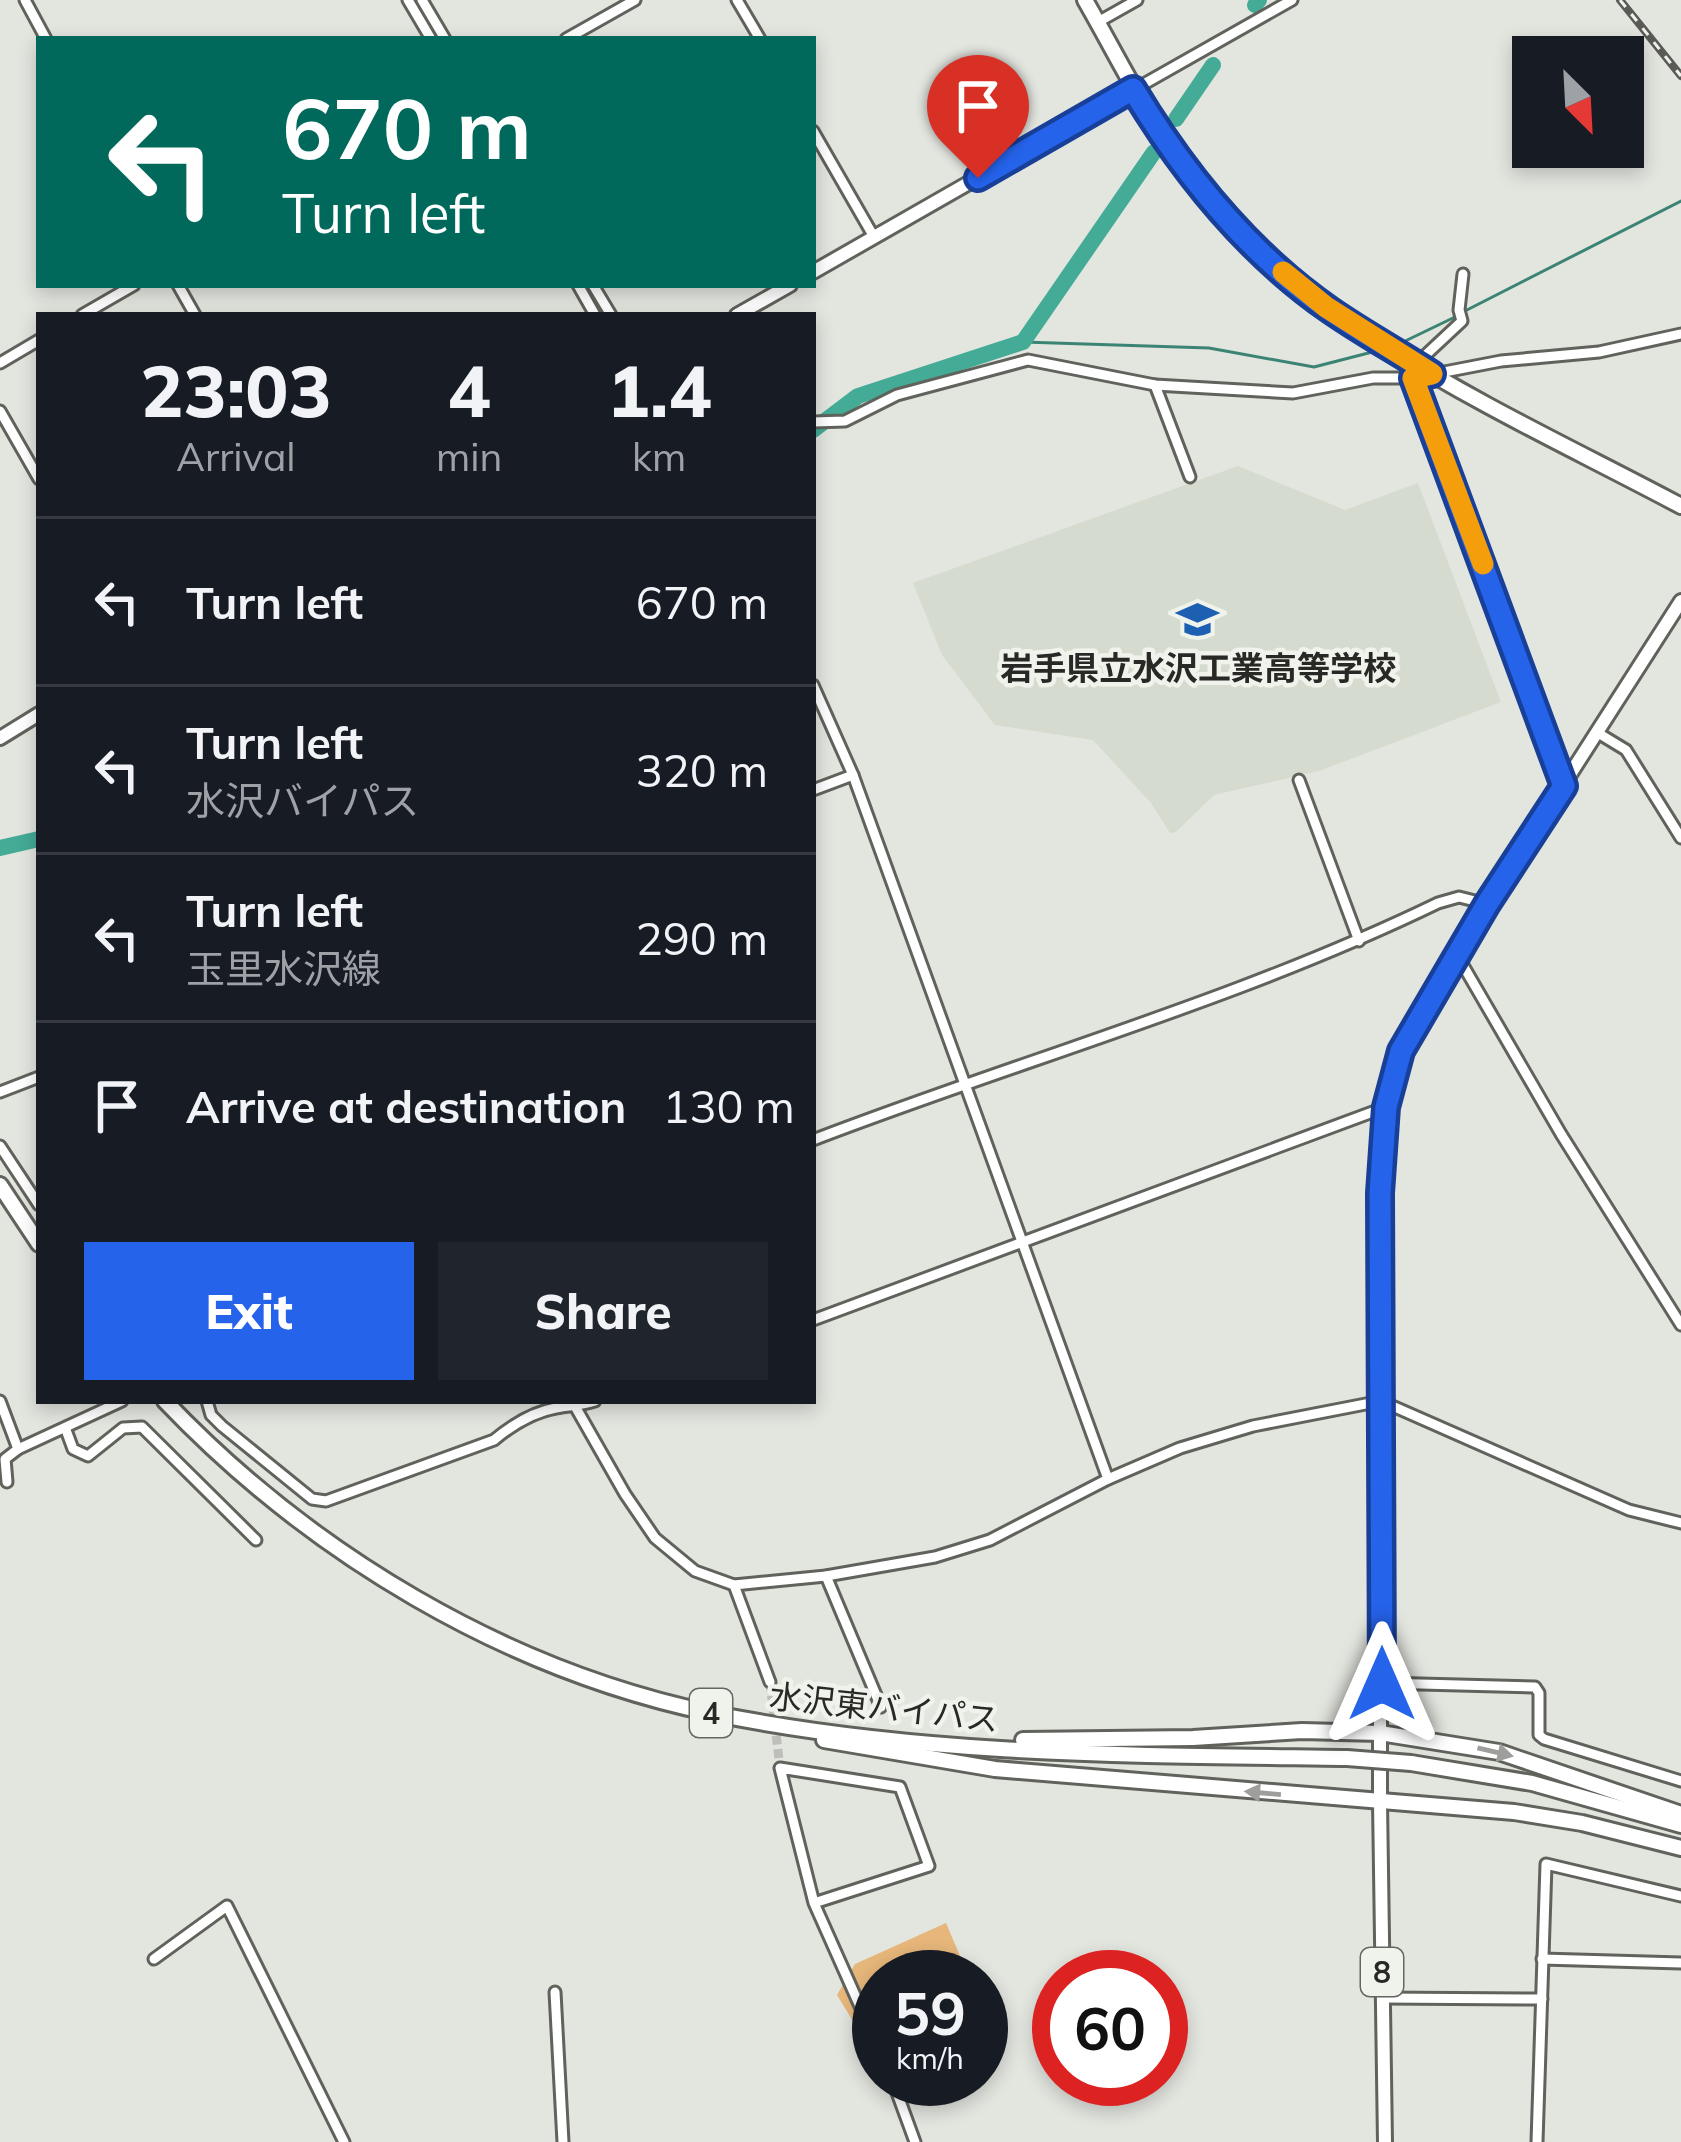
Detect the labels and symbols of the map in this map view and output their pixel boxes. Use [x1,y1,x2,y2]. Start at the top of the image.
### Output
north arrow [1512,36,1644,168]
pin [927,55,1029,178]
school or university icon: 岩手県立水沢工業高等学校 [1175,596,1221,642]
place label: 岩手県立水沢工業高等学校 [1000,647,1396,688]
position arrow [1319,1621,1445,1747]
street label: 水沢東バイパス [767,1675,1001,1739]
road number: 4 [690,1689,732,1737]
one-way arrow [1477,1743,1515,1762]
one-way arrow [1244,1783,1282,1802]
road number: 8 [1361,1948,1403,1996]
speed limit sign: 60 [1032,1950,1188,2106]

